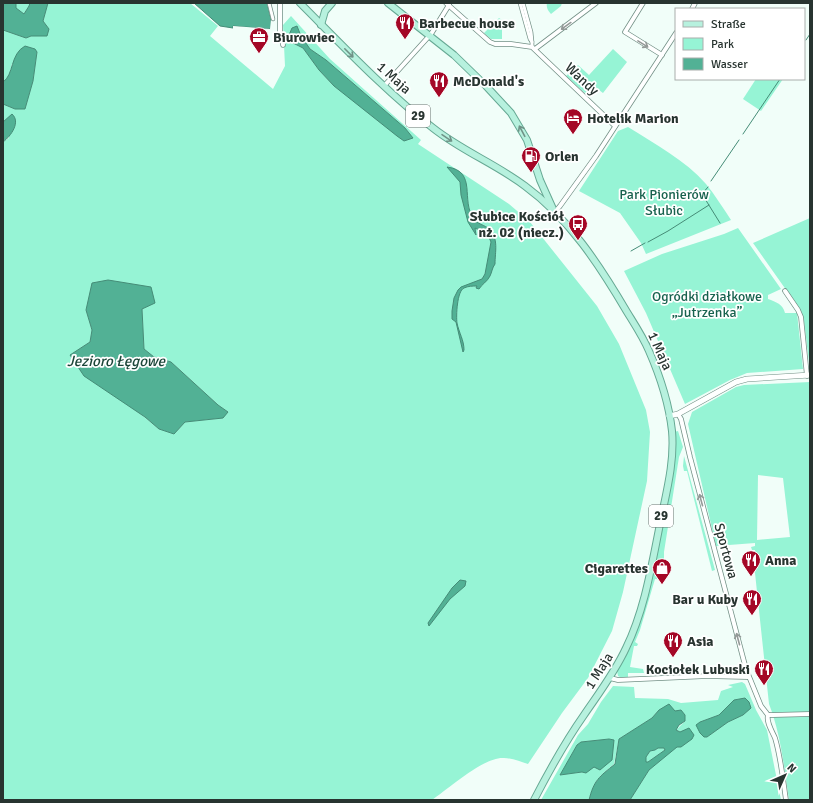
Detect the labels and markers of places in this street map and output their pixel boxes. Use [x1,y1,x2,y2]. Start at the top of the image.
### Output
restaurant icon: Barbecue house [394,12,416,40]
place label: Barbecue house [419,15,515,32]
office icon: Biurowiec [248,26,270,54]
place label: Biurowiec [273,29,335,46]
restaurant icon: McDonald's [428,70,450,98]
place label: McDonald's [453,73,524,90]
hotel icon: Hotelik Marion [562,107,584,135]
place label: Hotelik Marion [587,110,679,127]
fuel station icon: Orlen [520,145,542,173]
place label: Orlen [545,148,579,165]
place label: Słubice Kościół nż. 02 (niecz.) [470,208,564,241]
bus stop icon: Słubice Kościół nż. 02 (niecz.) [567,213,589,241]
restaurant icon: Anna [740,549,762,577]
place label: Anna [765,552,796,569]
shop icon: Cigarettes [651,557,673,585]
place label: Cigarettes [585,560,648,577]
restaurant icon: Bar u Kuby [741,588,763,616]
place label: Bar u Kuby [672,591,738,608]
restaurant icon: Asia [662,630,684,658]
place label: Asia [687,633,714,650]
restaurant icon: Kociołek Lubuski [753,658,775,686]
place label: Kociołek Lubuski [646,661,750,678]

